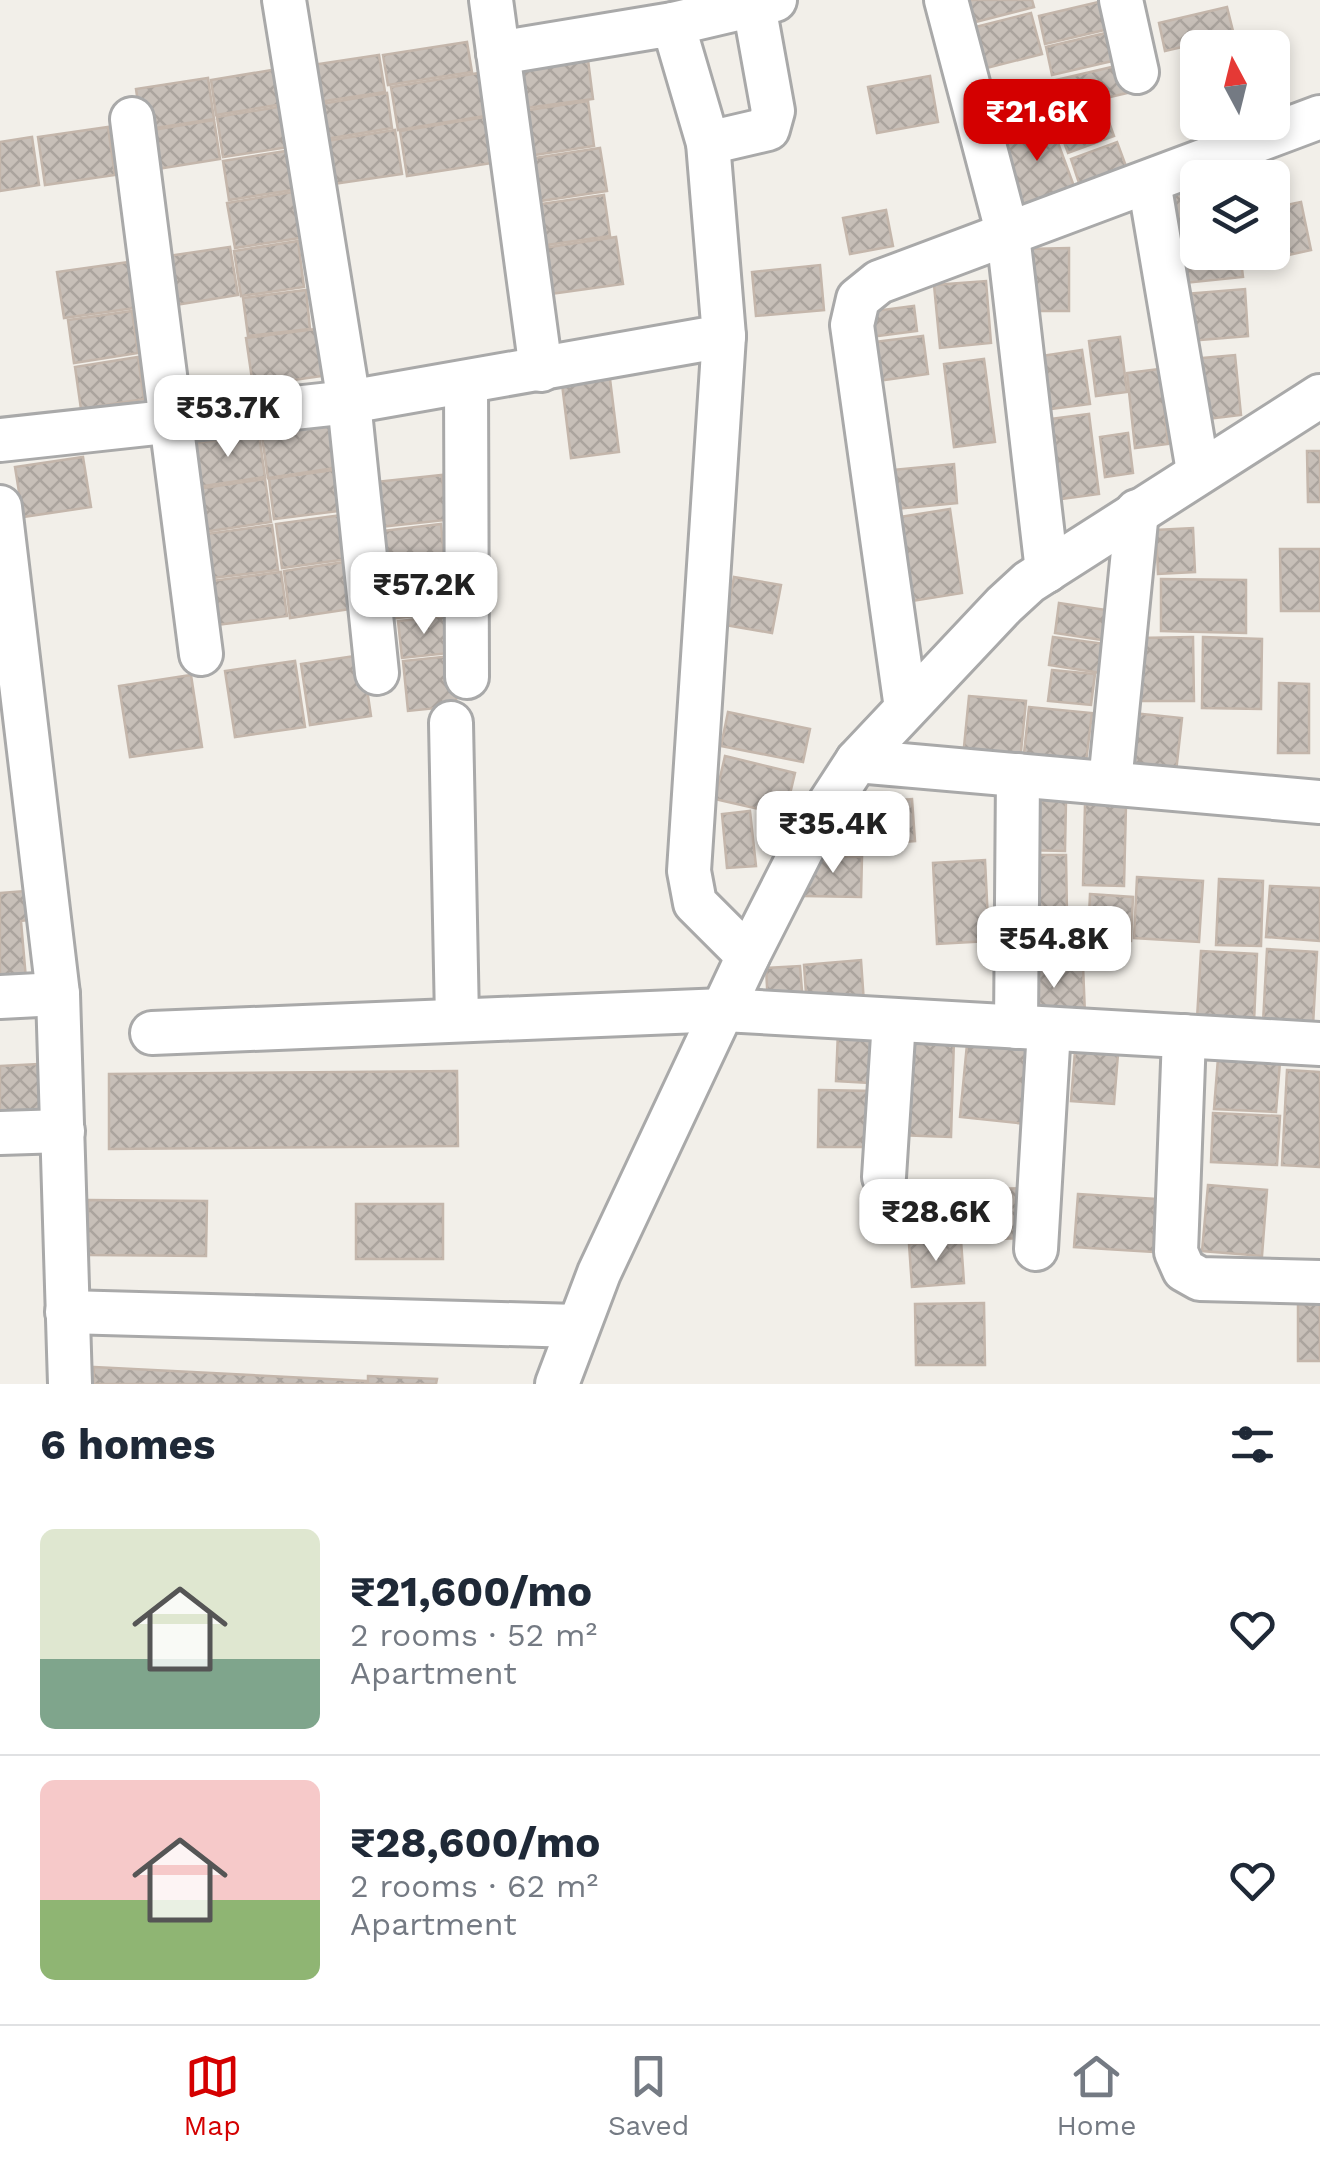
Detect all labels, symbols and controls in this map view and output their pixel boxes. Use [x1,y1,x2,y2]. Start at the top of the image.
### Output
north arrow [1180,30,1290,140]
map controls [1180,30,1290,270]
pin: ₹21.6K [956,79,1118,164]
text: ₹21.6K [985,92,1089,130]
button: layers [1180,160,1290,270]
pin: ₹53.7K [147,375,309,460]
text: ₹53.7K [176,388,280,426]
pin: ₹57.2K [343,552,505,637]
text: ₹57.2K [372,565,476,603]
pin: ₹35.4K [752,791,914,876]
text: ₹35.4K [779,804,887,842]
pin: ₹54.8K [973,906,1135,991]
text: ₹54.8K [999,919,1109,957]
pin: ₹28.6K [855,1179,1017,1264]
text: ₹28.6K [881,1192,991,1230]
icon: filters [1225,1417,1280,1472]
text: 6 homes [40,1420,215,1469]
text: ₹21,600/mo [350,1567,592,1616]
icon: home [120,1569,240,1689]
icon: heart [1225,1602,1280,1657]
text: 2 rooms · 52 m² [350,1616,597,1654]
text: Apartment [350,1654,517,1692]
text: ₹28,600/mo [350,1818,600,1867]
icon: home [120,1820,240,1940]
icon: heart [1225,1853,1280,1908]
text: 2 rooms · 62 m² [350,1867,598,1905]
text: Apartment [350,1905,517,1943]
tab: Map [184,2049,241,2142]
tab: Saved [608,2049,689,2142]
tab: Home [1056,2049,1136,2142]

